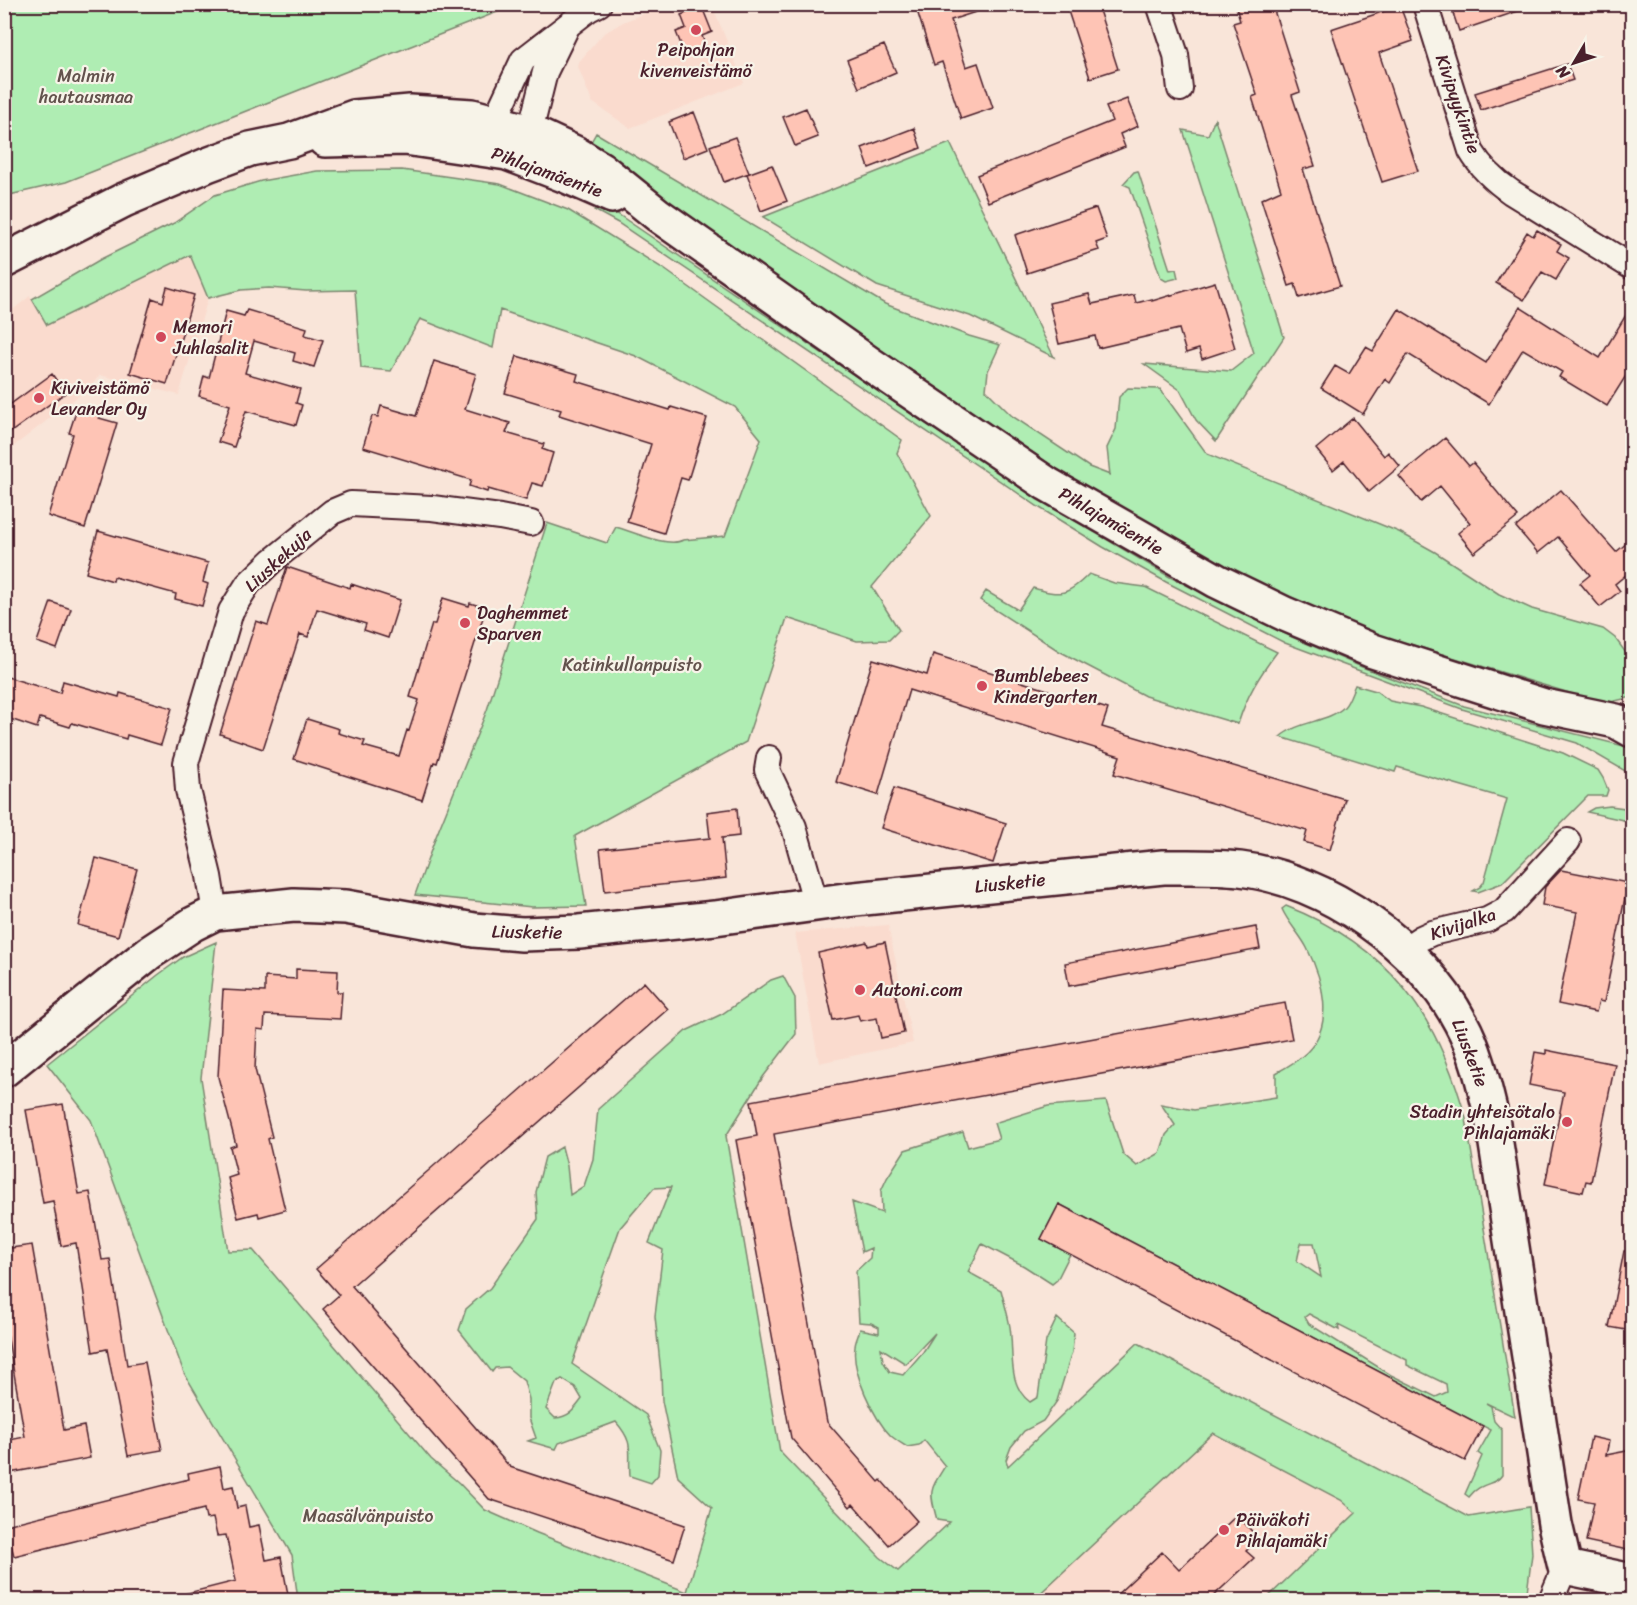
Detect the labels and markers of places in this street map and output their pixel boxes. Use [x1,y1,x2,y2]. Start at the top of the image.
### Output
marker: Peipohjan kivenveistämö [689,23,703,37]
place label: Peipohjan kivenveistämö [640,34,754,87]
place label: Memori Juhlasalit [172,311,249,364]
marker: Memori Juhlasalit [154,330,168,344]
place label: Kiviveistämö Levander Oy [51,372,151,425]
marker: Kiviveistämö Levander Oy [32,391,46,405]
place label: Daghemmet Sparven [477,597,569,650]
marker: Daghemmet Sparven [458,616,472,630]
place label: Bumblebees Kindergarten [994,660,1098,713]
marker: Bumblebees Kindergarten [975,679,989,693]
place label: Autoni.com [871,974,963,1006]
marker: Autoni.com [853,983,867,997]
place label: Stadin yhteisötalo Pihlajamäki [1410,1096,1556,1149]
marker: Stadin yhteisötalo Pihlajamäki [1560,1115,1574,1129]
place label: Päiväkoti Pihlajamäki [1236,1504,1328,1557]
marker: Päiväkoti Pihlajamäki [1217,1523,1231,1537]

